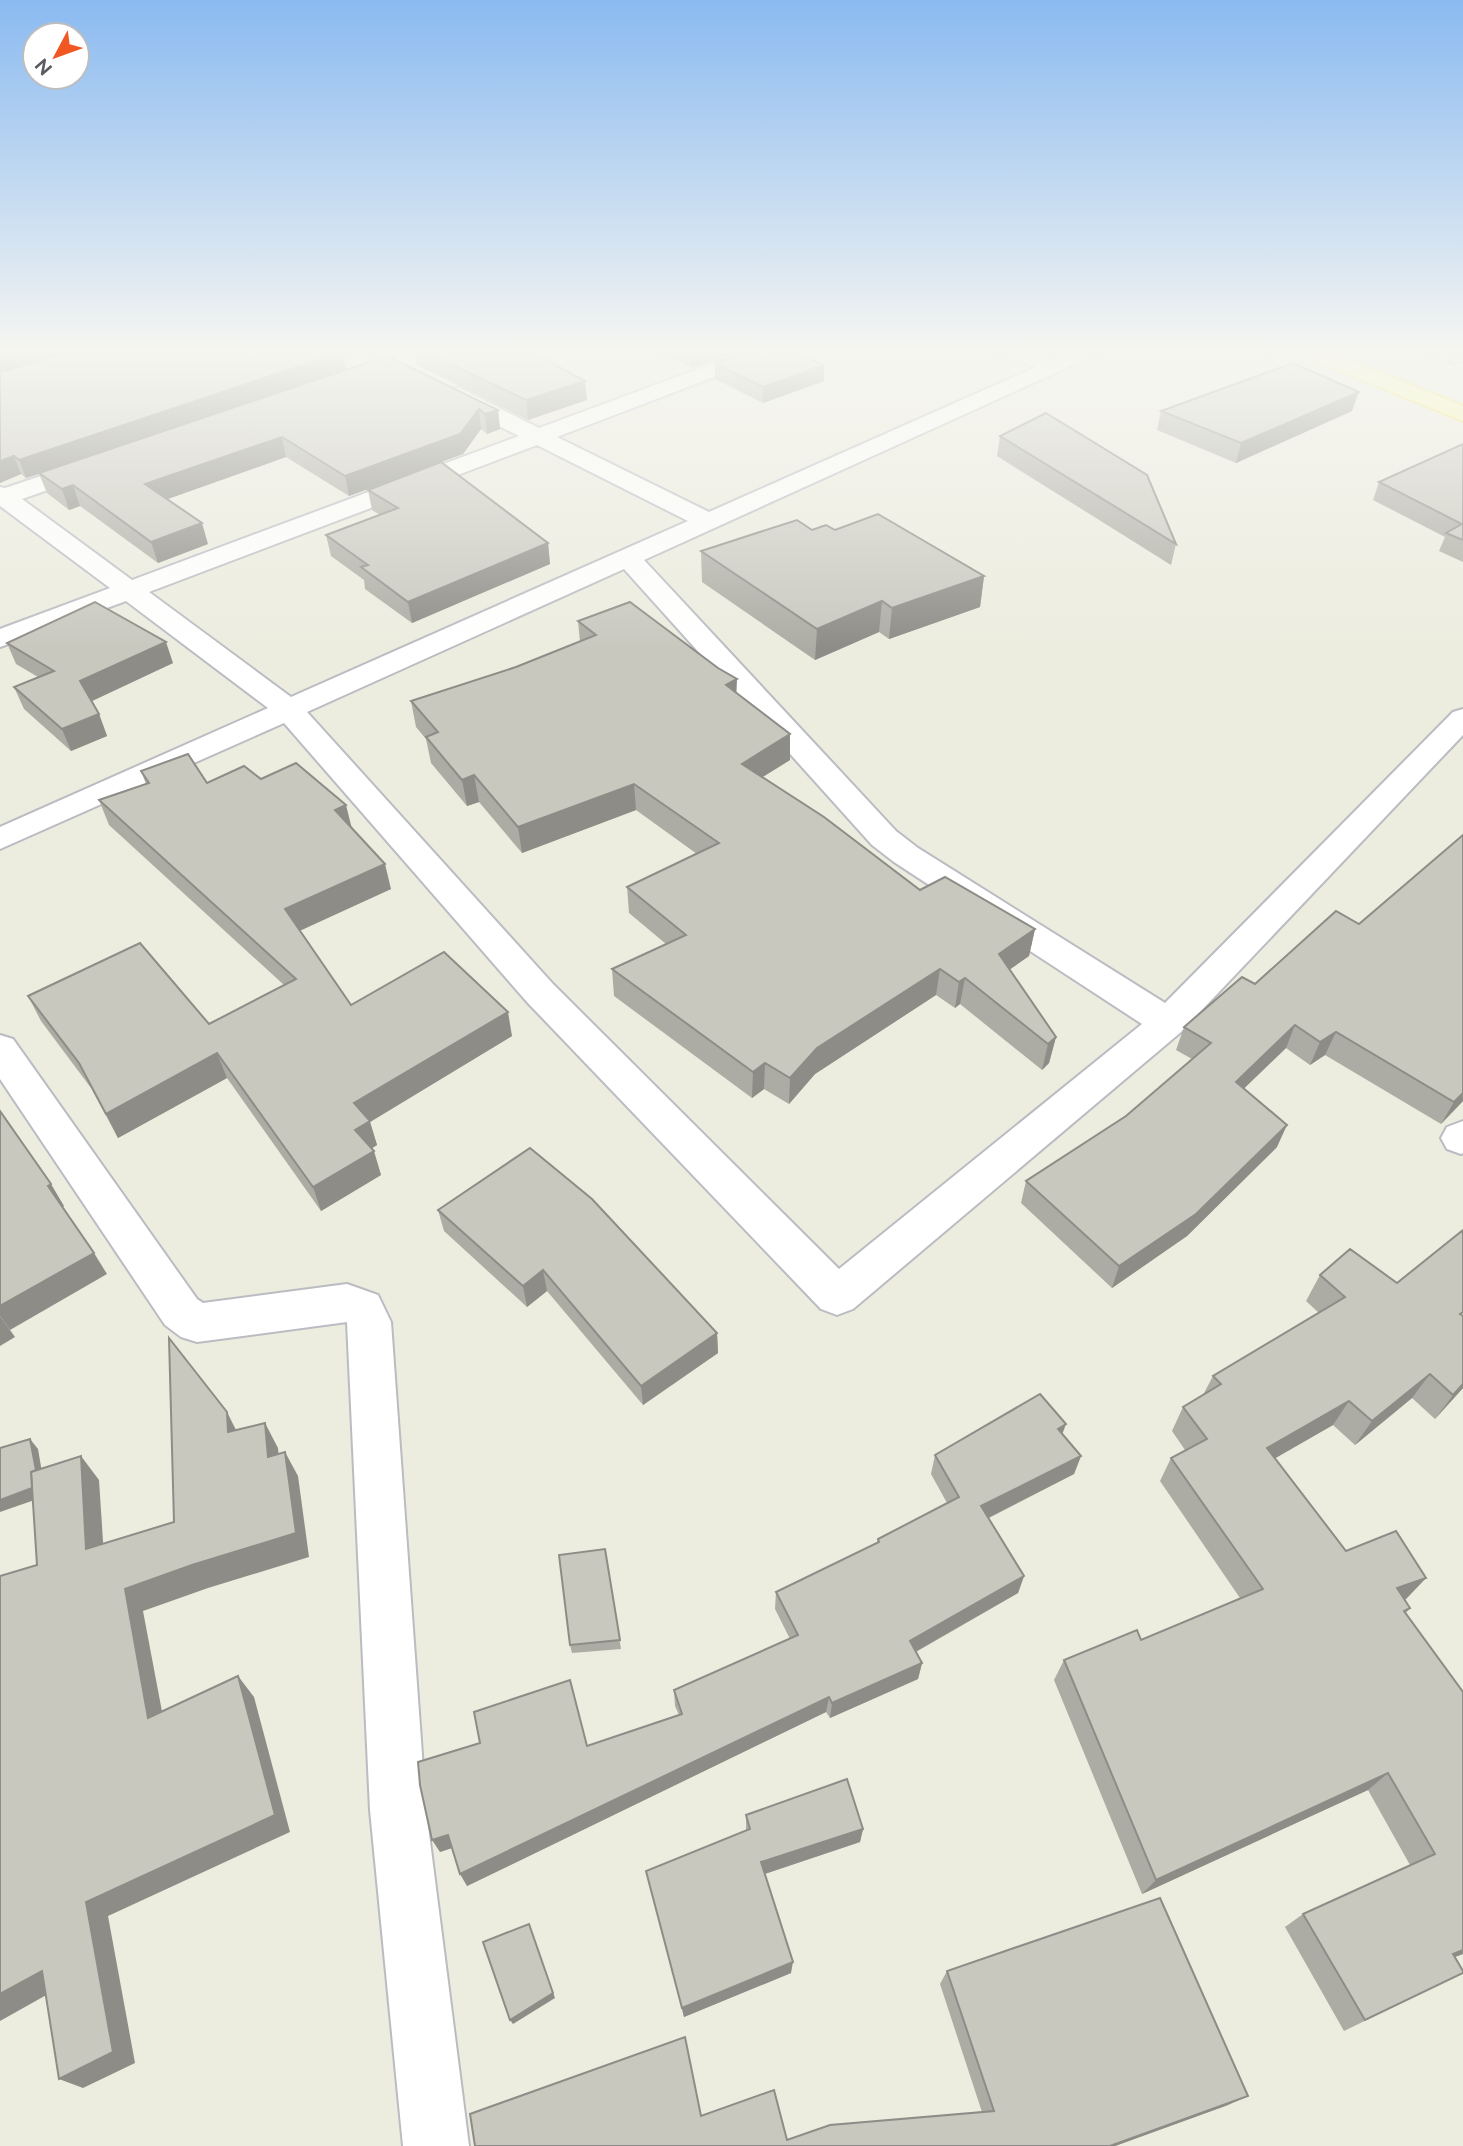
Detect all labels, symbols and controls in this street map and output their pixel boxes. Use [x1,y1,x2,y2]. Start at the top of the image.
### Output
north arrow [21,21,91,91]
text: N [30,54,56,80]

